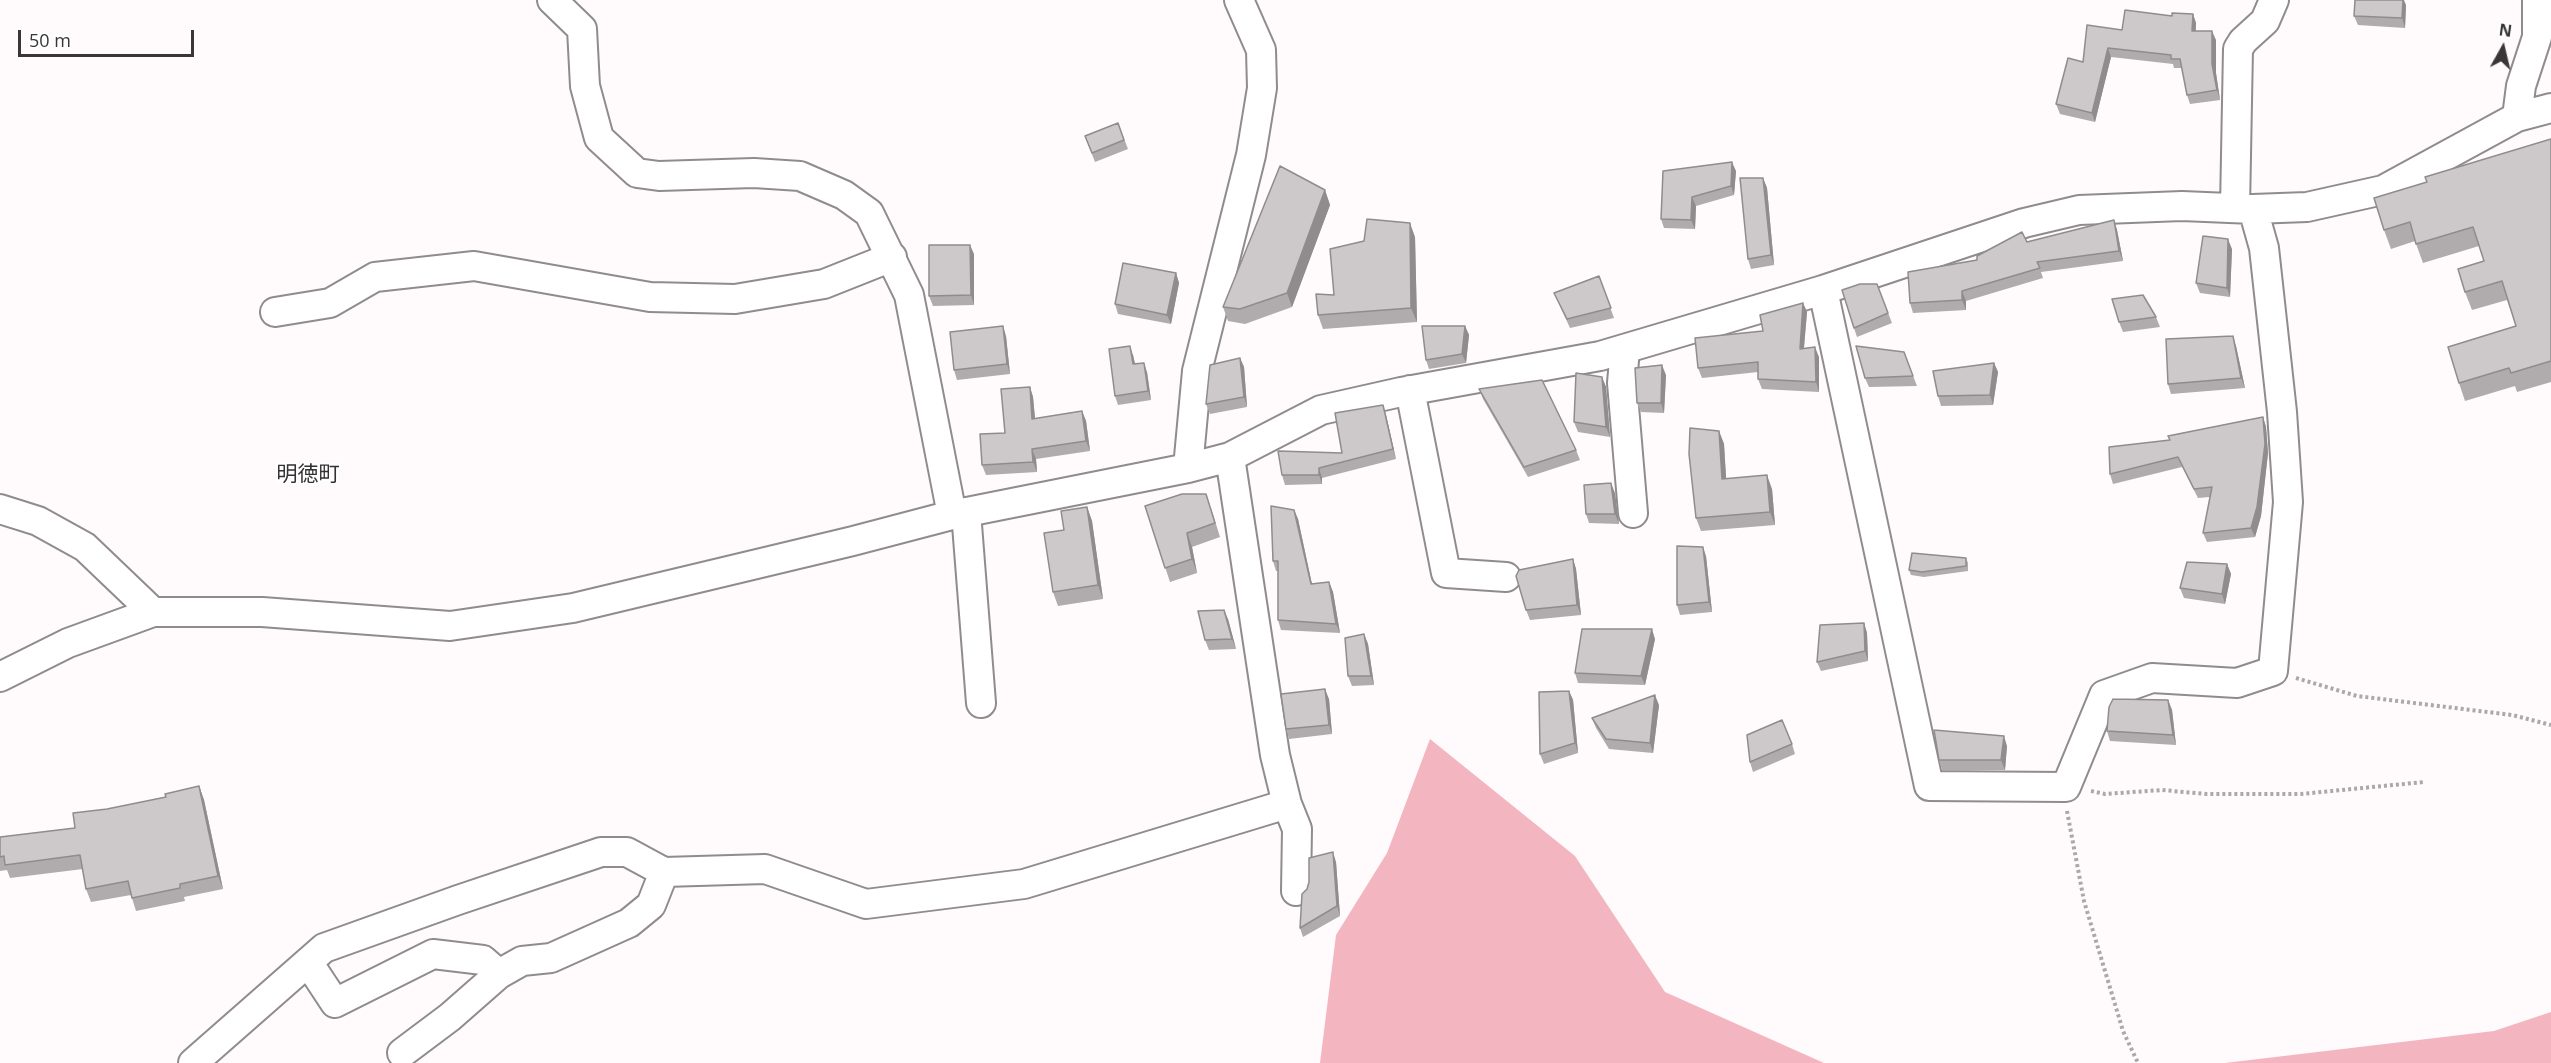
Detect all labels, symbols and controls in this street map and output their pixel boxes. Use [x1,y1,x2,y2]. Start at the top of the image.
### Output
scale bar [21,18,196,56]
north arrow [2473,18,2533,78]
text: N [2498,18,2513,42]
text: 50 m [29,28,71,52]
district label: 明徳町 [277,462,339,488]

